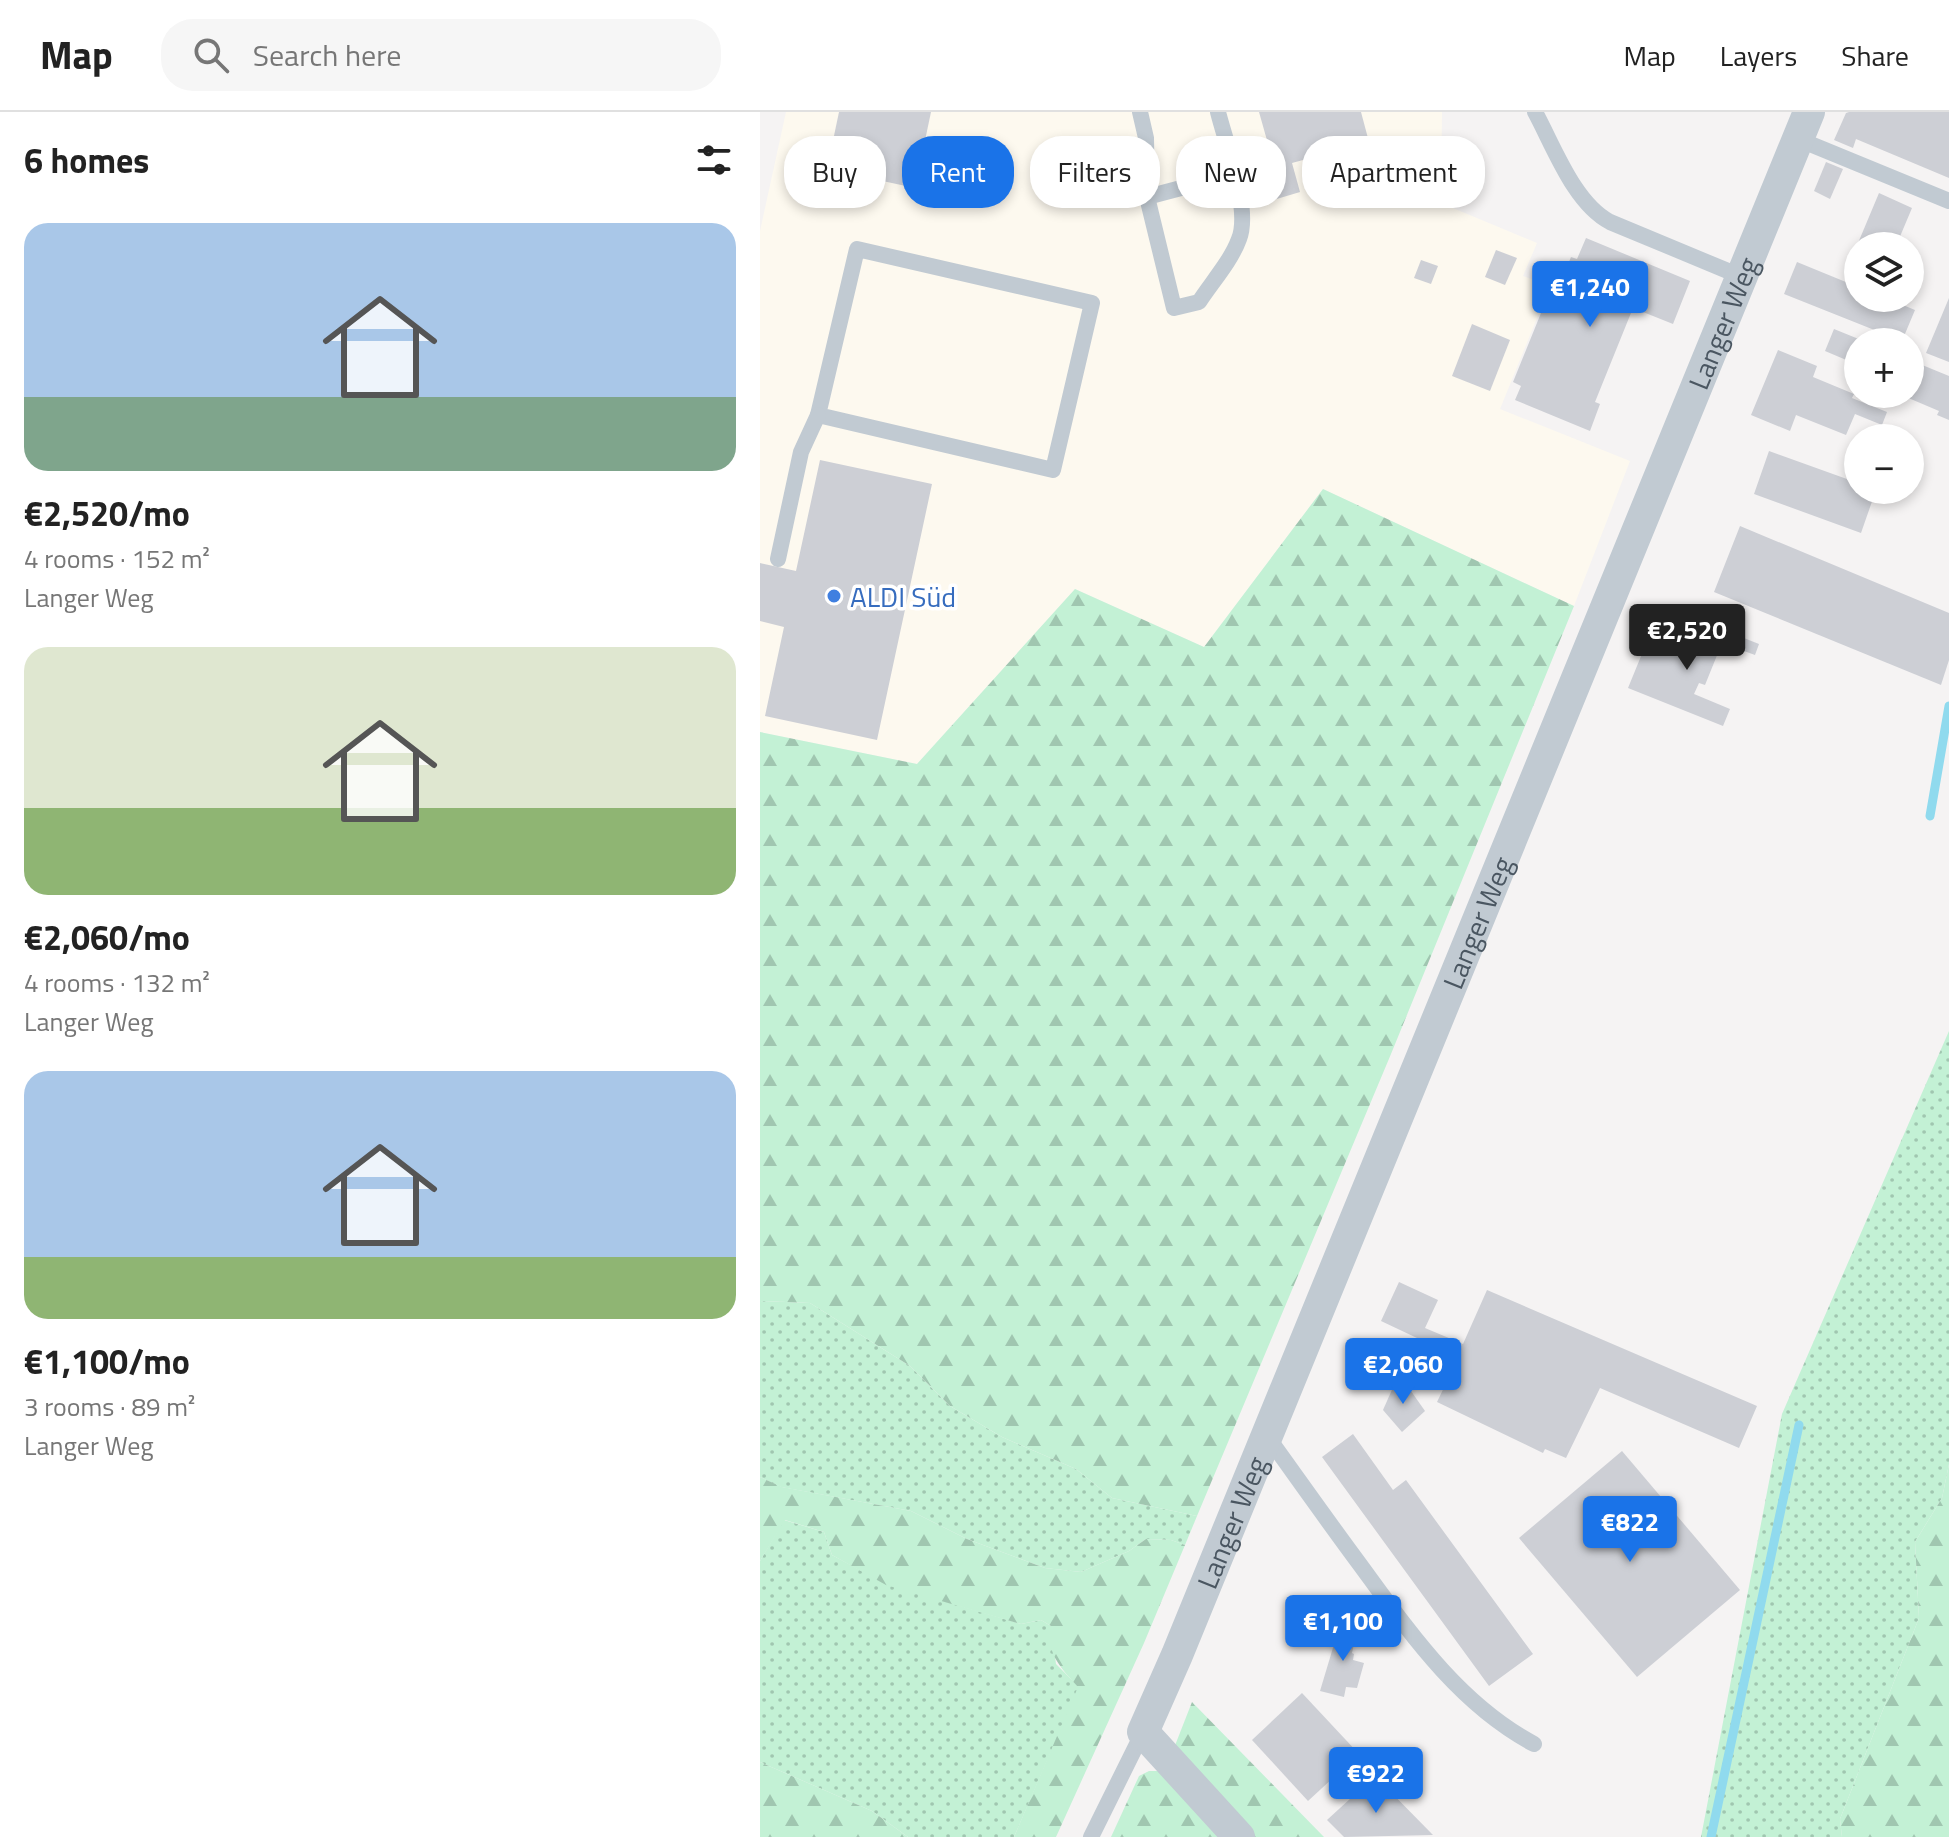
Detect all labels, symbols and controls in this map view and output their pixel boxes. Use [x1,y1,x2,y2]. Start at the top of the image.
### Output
search box [161,19,721,91]
text: Map [40,26,113,84]
text: Search here [253,32,402,78]
icon: search [189,33,233,77]
text: Map [1623,34,1676,77]
text: Layers [1720,34,1797,77]
text: Share [1841,34,1909,77]
text: 6 homes [24,134,149,186]
chip: Buy [784,136,886,208]
chip: Rent [902,136,1014,208]
chip: Filters [1030,136,1160,208]
chip: New [1176,136,1286,208]
chip: Apartment [1302,136,1485,208]
icon: filters [692,138,736,182]
map controls [1844,232,1924,504]
button: layers [1844,232,1924,312]
street label: Langer Weg [1676,250,1769,396]
pin: €1,240 [1525,261,1655,329]
text: €1,240 [1550,267,1630,306]
icon: home [308,275,452,419]
button: + [1844,328,1924,408]
button: − [1844,424,1924,504]
text: €2,520/mo [24,487,190,539]
text: 4 rooms · 152 m² [24,539,210,578]
place label: ALDI Süd [850,575,956,618]
text: Langer Weg [24,578,154,617]
marker: ALDI Süd [825,587,843,605]
pin: €2,520 [1622,604,1752,672]
text: €2,520 [1647,610,1727,649]
icon: home [308,699,452,843]
street label: Langer Weg [1431,850,1523,995]
text: €2,060/mo [24,911,190,963]
text: 4 rooms · 132 m² [24,963,210,1002]
text: Langer Weg [24,1002,154,1041]
icon: home [308,1123,452,1267]
text: €1,100/mo [24,1335,190,1387]
pin: €2,060 [1338,1338,1468,1406]
text: €2,060 [1363,1344,1443,1383]
text: 3 rooms · 89 m² [24,1387,195,1426]
text: Langer Weg [24,1426,154,1465]
street label: Langer Weg [1185,1449,1278,1595]
pin: €822 [1583,1496,1677,1564]
text: €822 [1601,1502,1659,1541]
pin: €1,100 [1278,1595,1408,1663]
text: €1,100 [1303,1601,1383,1640]
pin: €922 [1329,1747,1423,1815]
text: €922 [1347,1753,1405,1792]

